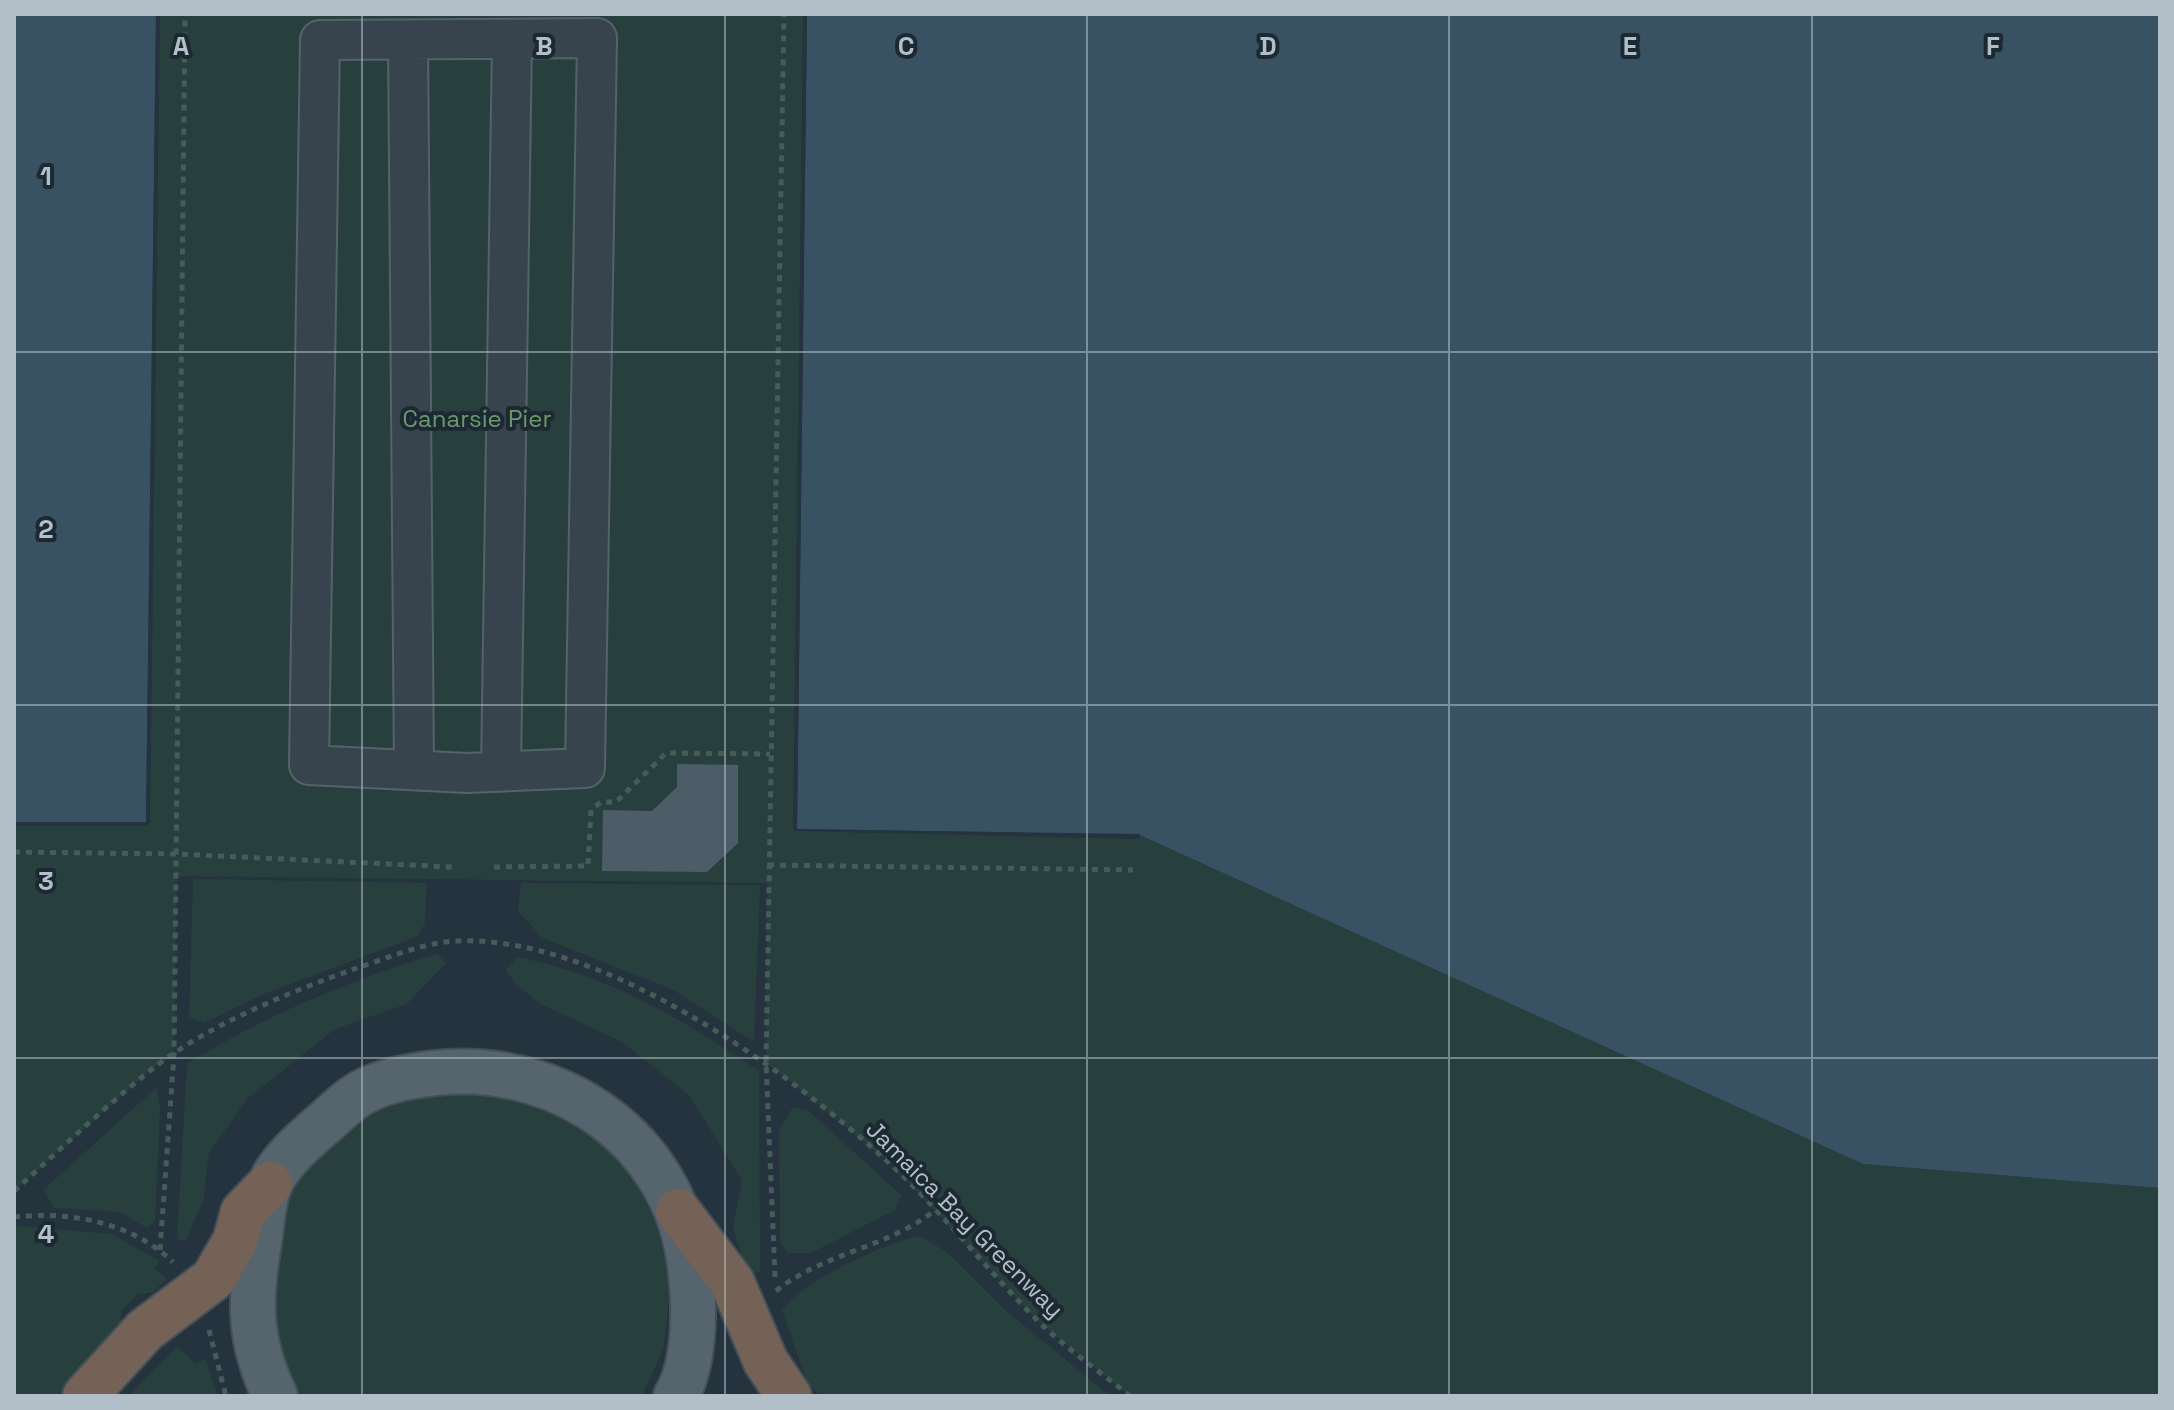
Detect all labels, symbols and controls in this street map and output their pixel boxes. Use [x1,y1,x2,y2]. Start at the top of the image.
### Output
text: A [173,29,190,63]
text: B [535,29,553,63]
text: C [898,29,914,63]
text: D [1259,29,1277,63]
text: E [1623,29,1637,63]
text: F [1986,29,2000,63]
text: 1 [40,159,52,193]
park label: Canarsie Pier [403,403,552,434]
text: 2 [38,512,54,546]
text: 3 [38,864,54,898]
street label: Jamaica Bay Greenway [860,1114,1070,1324]
text: 4 [38,1217,54,1251]

